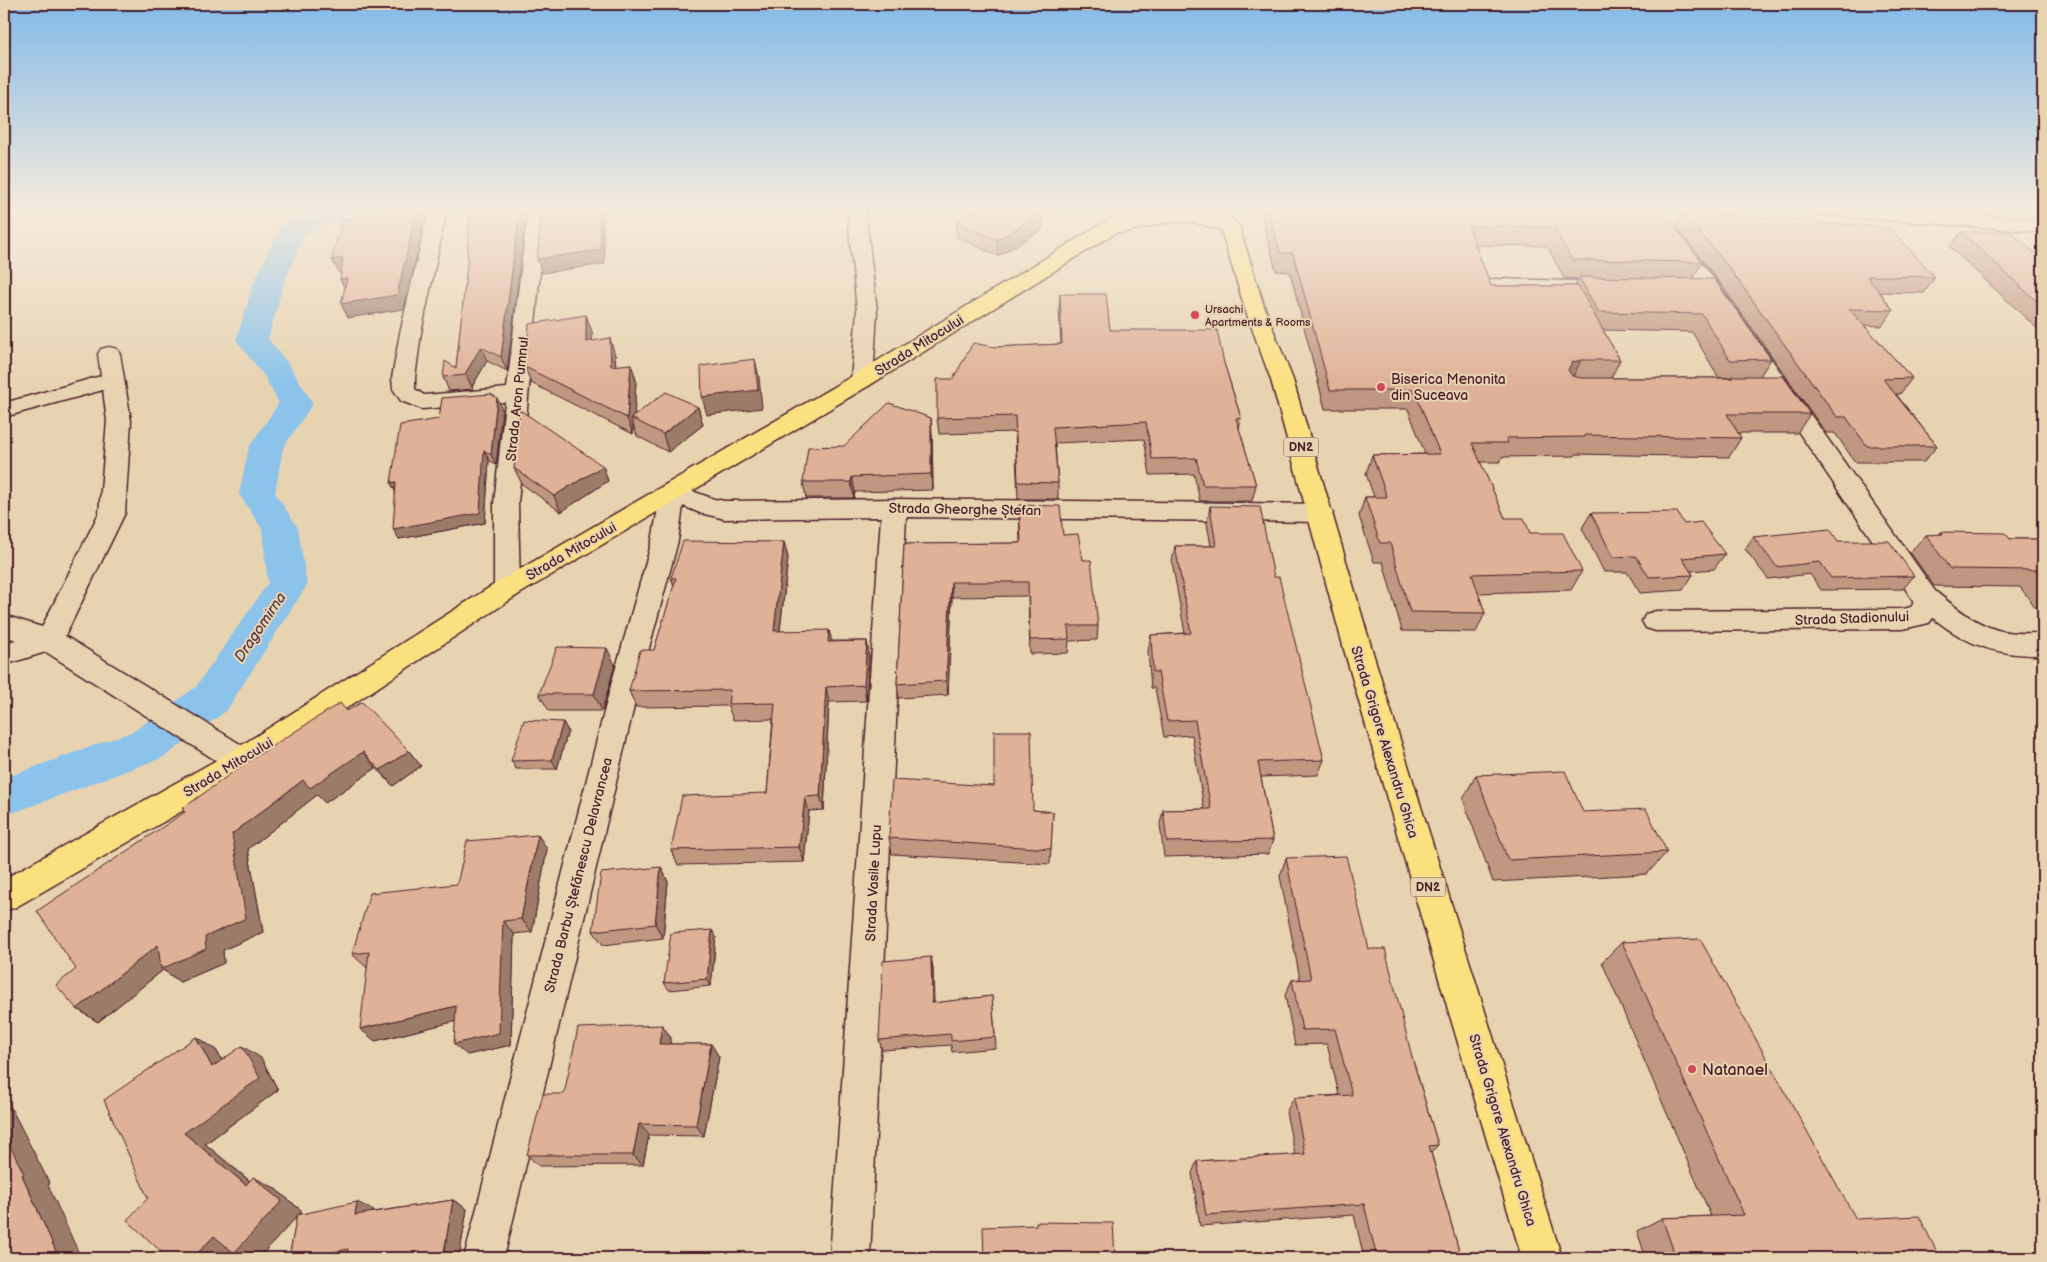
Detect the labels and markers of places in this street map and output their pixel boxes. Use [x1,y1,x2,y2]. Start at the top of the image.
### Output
place label: Ursachi Apartments & Rooms [1205,303,1311,329]
marker: Ursachi Apartments & Rooms [1189,309,1201,321]
place label: Biserica Menonita din Suceava [1391,371,1506,404]
marker: Biserica Menonita din Suceava [1375,381,1387,393]
place label: Natanael [1702,1061,1768,1080]
marker: Natanael [1686,1063,1698,1075]

